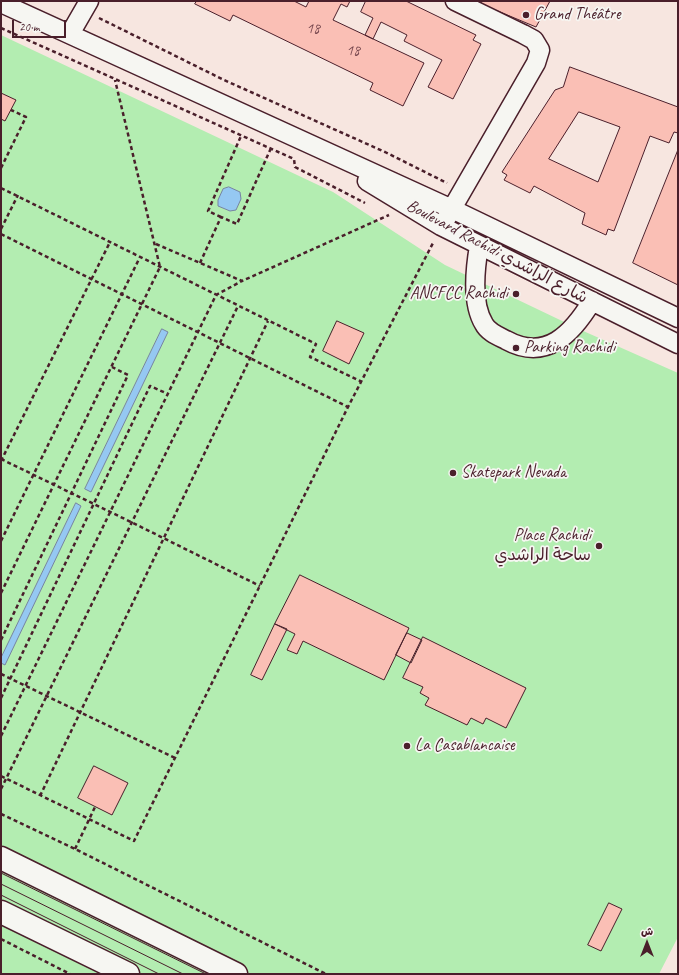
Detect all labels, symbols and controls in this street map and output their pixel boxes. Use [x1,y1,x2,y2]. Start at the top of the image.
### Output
place label: Grand Théâtre [534,5,620,25]
marker: Grand Théâtre [521,10,531,20]
scale bar [14,12,68,38]
text: 20 m [19,19,39,35]
house number: 18 [306,20,320,38]
house number: 18 [346,42,360,60]
street label: Boulevard Rachidi شارع الراشدي [403,196,591,308]
place label: ANCFCC Rachidi [410,284,508,304]
marker: ANCFCC Rachidi [511,289,521,299]
place label: Parking Rachidi [524,338,615,358]
marker: Parking Rachidi [511,343,521,353]
place label: Skatepark Nevada [461,463,566,483]
marker: Skatepark Nevada [448,468,458,478]
place label: Place Rachidi ساحة الراشدي [494,526,591,566]
marker: Place Rachidi ساحة الراشدي [594,541,604,551]
place label: La Casablancaise [415,736,515,756]
marker: La Casablancaise [402,741,412,751]
north arrow [627,923,667,963]
text: ش [641,924,653,938]

